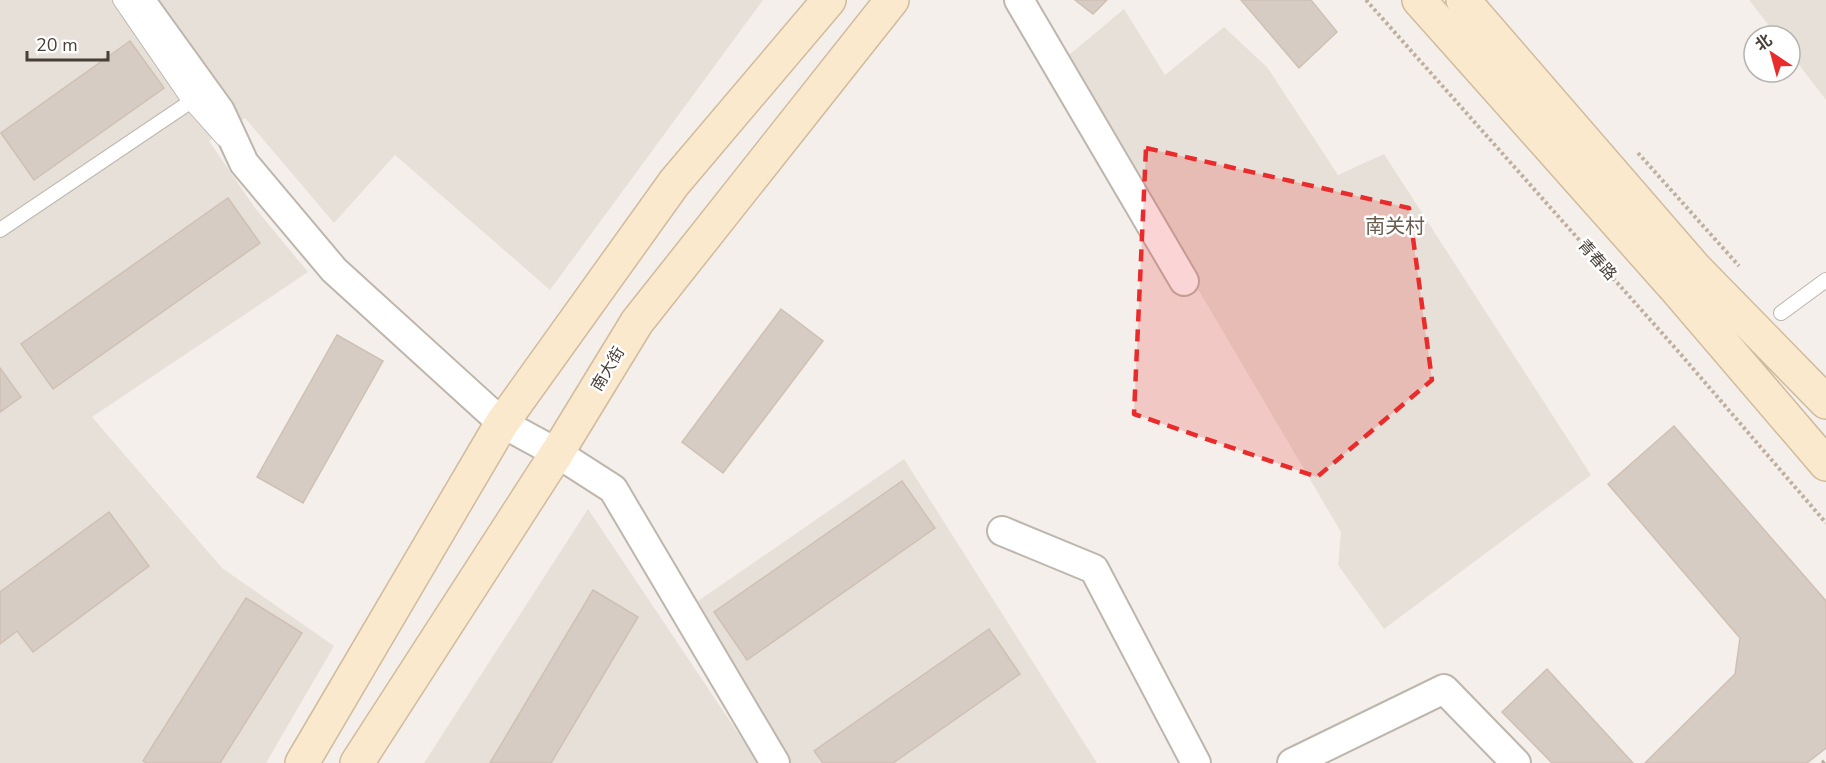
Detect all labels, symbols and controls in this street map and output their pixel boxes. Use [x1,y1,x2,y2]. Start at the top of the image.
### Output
scale bar [27,24,108,62]
north arrow [1742,24,1802,84]
text: 北 [1751,29,1777,56]
text: 20 m [36,33,78,57]
district label: 南关村 [1365,213,1425,240]
street label: 青春路 [1573,235,1621,285]
street label: 南大街 [586,343,630,395]

